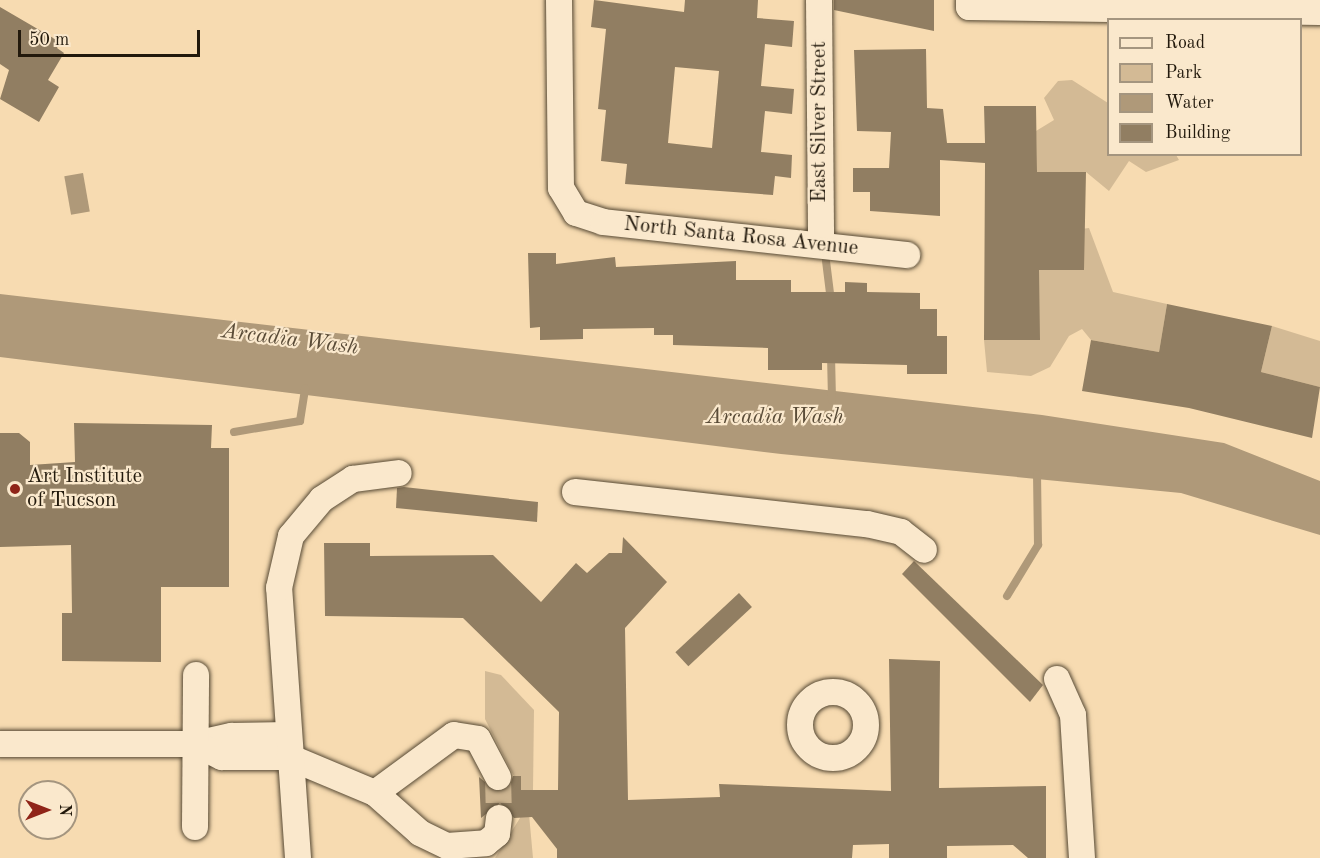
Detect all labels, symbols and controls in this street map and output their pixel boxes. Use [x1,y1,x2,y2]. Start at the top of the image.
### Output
scale bar [21,18,202,56]
legend [1107,18,1302,156]
text: 50 m [29,31,69,49]
text: Road [1165,34,1205,52]
street label: East Silver Street [807,41,833,203]
text: Park [1165,64,1202,82]
text: Water [1165,94,1214,112]
text: Building [1165,124,1230,142]
street label: North Santa Rosa Avenue [622,212,860,262]
water label: Arcadia Wash [220,319,360,361]
water label: Arcadia Wash [706,405,844,431]
place label: Art Institute of Tucson [27,464,142,514]
marker: Art Institute of Tucson [8,482,22,496]
north arrow [18,780,78,840]
text: N [56,804,72,816]

